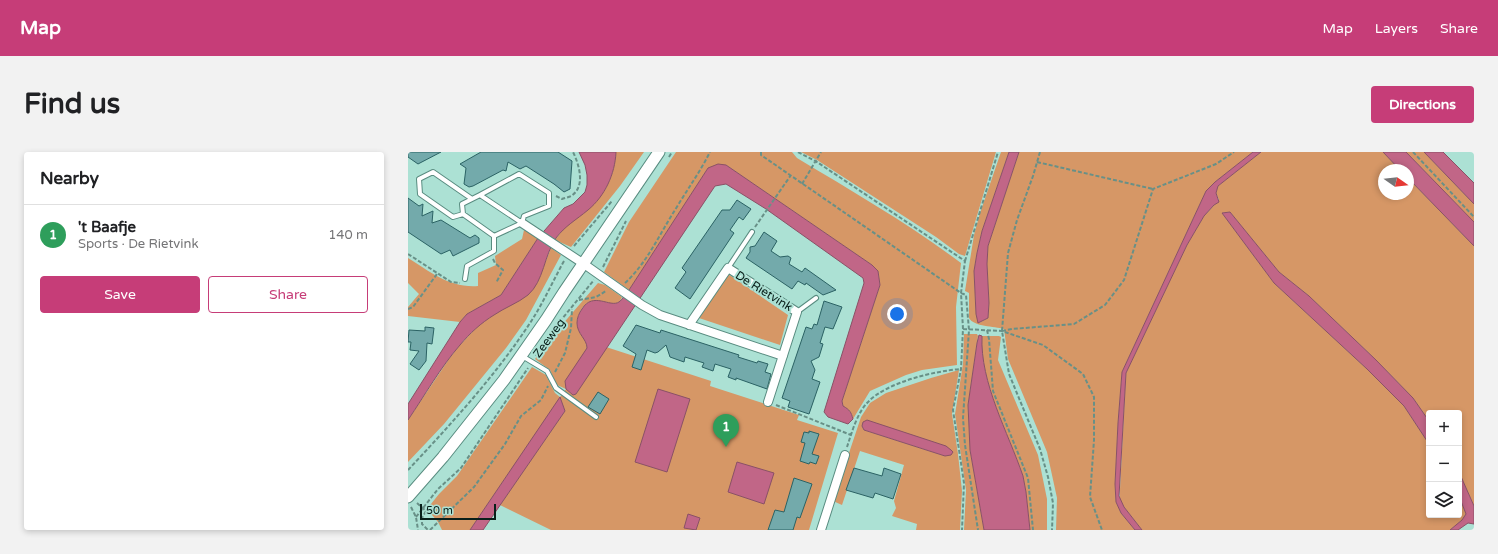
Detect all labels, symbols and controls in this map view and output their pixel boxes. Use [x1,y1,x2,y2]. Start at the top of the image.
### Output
text: Map [20,17,61,39]
text: Map [1323,20,1353,37]
text: Layers [1375,20,1418,37]
text: Share [1440,20,1478,37]
button: Directions [1371,86,1474,123]
text: Find us [24,87,120,121]
north arrow [1378,164,1414,200]
text: Nearby [40,168,99,189]
text: 't Baafje [78,218,136,236]
text: 1 [49,227,57,243]
text: 140 m [328,227,368,243]
text: Sports · De Rietvink [78,236,198,252]
street label: De Rietvink [733,268,796,314]
button: Save [40,276,200,313]
button: Share [208,276,368,313]
your location [887,304,907,324]
street label: Zeeweg [530,316,568,360]
map controls [1426,410,1462,518]
button: + [1426,410,1462,446]
pin: 1 [713,414,739,447]
button: − [1426,446,1462,482]
button: layers [1426,482,1462,518]
scale bar [420,502,496,521]
text: 50 m [426,504,453,517]

